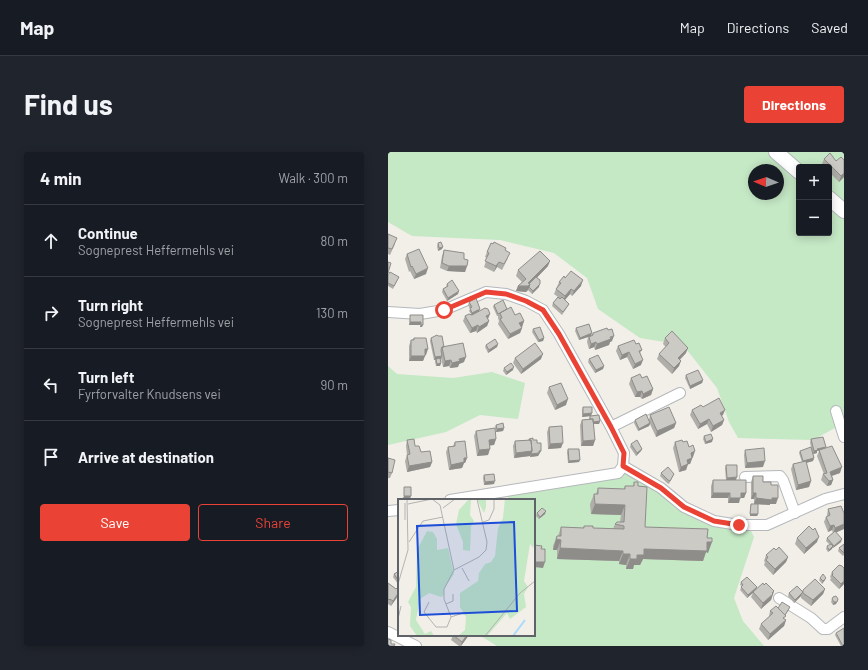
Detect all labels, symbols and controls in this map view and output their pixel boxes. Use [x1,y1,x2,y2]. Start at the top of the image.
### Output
text: Map [20,16,54,39]
text: Map [680,19,705,36]
text: Directions [727,19,789,36]
text: Saved [811,19,848,36]
button: Directions [744,86,844,123]
text: Find us [24,87,113,121]
north arrow [748,164,784,200]
map controls [796,164,832,236]
button: + [796,164,832,200]
text: 4 min [40,168,82,188]
text: Walk · 300 m [278,170,348,186]
button: − [796,200,832,236]
text: Continue [78,224,138,242]
icon: ahead [40,230,62,252]
text: 80 m [321,233,348,249]
text: Sogneprest Heffermehls vei [78,242,234,258]
text: Turn right [78,296,143,314]
route start [435,301,453,319]
icon: right [40,302,62,324]
text: 130 m [316,305,348,321]
text: Sogneprest Heffermehls vei [78,314,234,330]
text: Turn left [78,368,134,386]
icon: left [40,374,62,396]
text: 90 m [321,377,348,393]
text: Fyrforvalter Knudsens vei [78,386,221,402]
icon: arrive [40,446,62,468]
text: Arrive at destination [78,448,214,466]
inset map [398,499,535,636]
button: Save [40,504,190,541]
button: Share [198,504,348,541]
route end [730,516,748,534]

